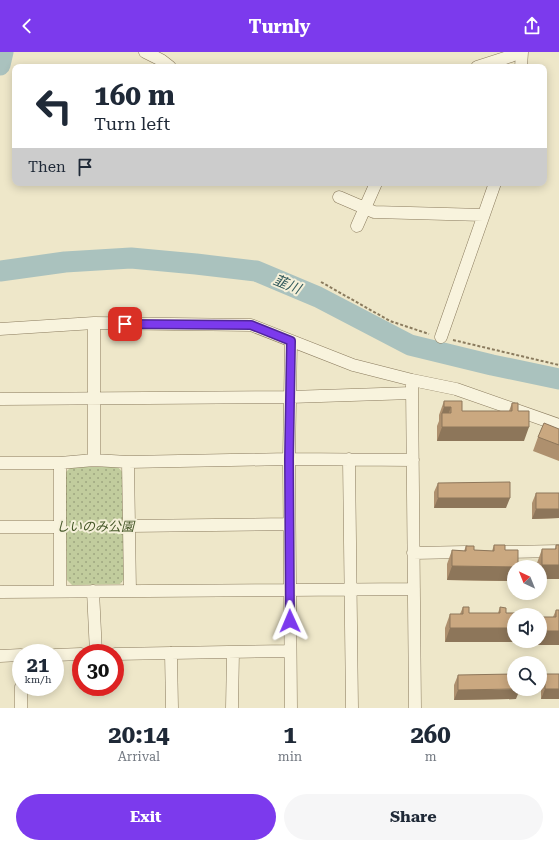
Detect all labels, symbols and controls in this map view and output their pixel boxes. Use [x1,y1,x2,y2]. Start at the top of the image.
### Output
icon: back [16,15,38,37]
icon: share [521,15,543,37]
text: Turnly [249,16,310,37]
text: 160 m [94,79,175,112]
icon: left [28,80,80,132]
text: Turn left [94,113,170,134]
icon: arrive [74,156,96,178]
text: Then [28,158,66,176]
water label: 韮川 [271,271,305,297]
pin [108,307,142,341]
icon: arrive [114,313,136,335]
park label: しいのみ公園 [56,519,136,534]
north arrow [507,560,547,600]
map controls [507,560,547,696]
position arrow [269,600,311,642]
button: sound [507,608,547,648]
speed limit sign: 30 [72,644,124,696]
text: 21 [27,653,49,677]
button: search [507,656,547,696]
text: km/h [25,674,51,685]
text: 20:14 [108,721,170,749]
text: 1 [283,721,297,749]
text: 260 [410,721,451,749]
text: Arrival [118,749,160,764]
text: min [278,749,302,764]
text: m [425,749,437,764]
button: Exit [16,794,276,840]
button: Share [284,794,543,840]

